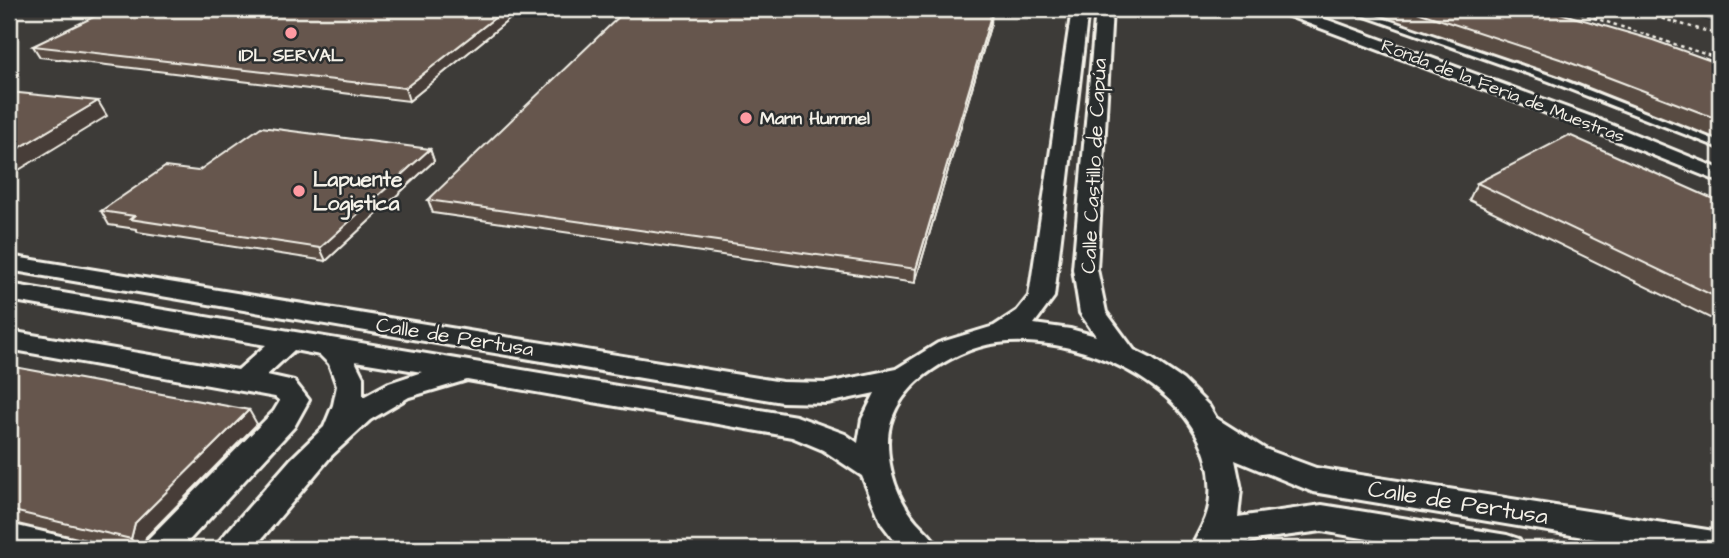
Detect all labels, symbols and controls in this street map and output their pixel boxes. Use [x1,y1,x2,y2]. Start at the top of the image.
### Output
marker: IDL SERVAL [283,25,299,41]
street label: Ronda de la Feria de Muestras [1378,33,1628,149]
place label: IDL SERVAL [239,43,344,68]
street label: Calle Castillo de Capúa [1074,57,1115,274]
place label: Mann Hummel [760,106,870,131]
marker: Mann Hummel [738,110,754,126]
place label: Lapuente Logistica [313,165,403,220]
marker: Lapuente Logistica [291,183,307,199]
street label: Calle de Pertusa [374,310,536,364]
street label: Calle de Pertusa [1365,472,1551,534]

